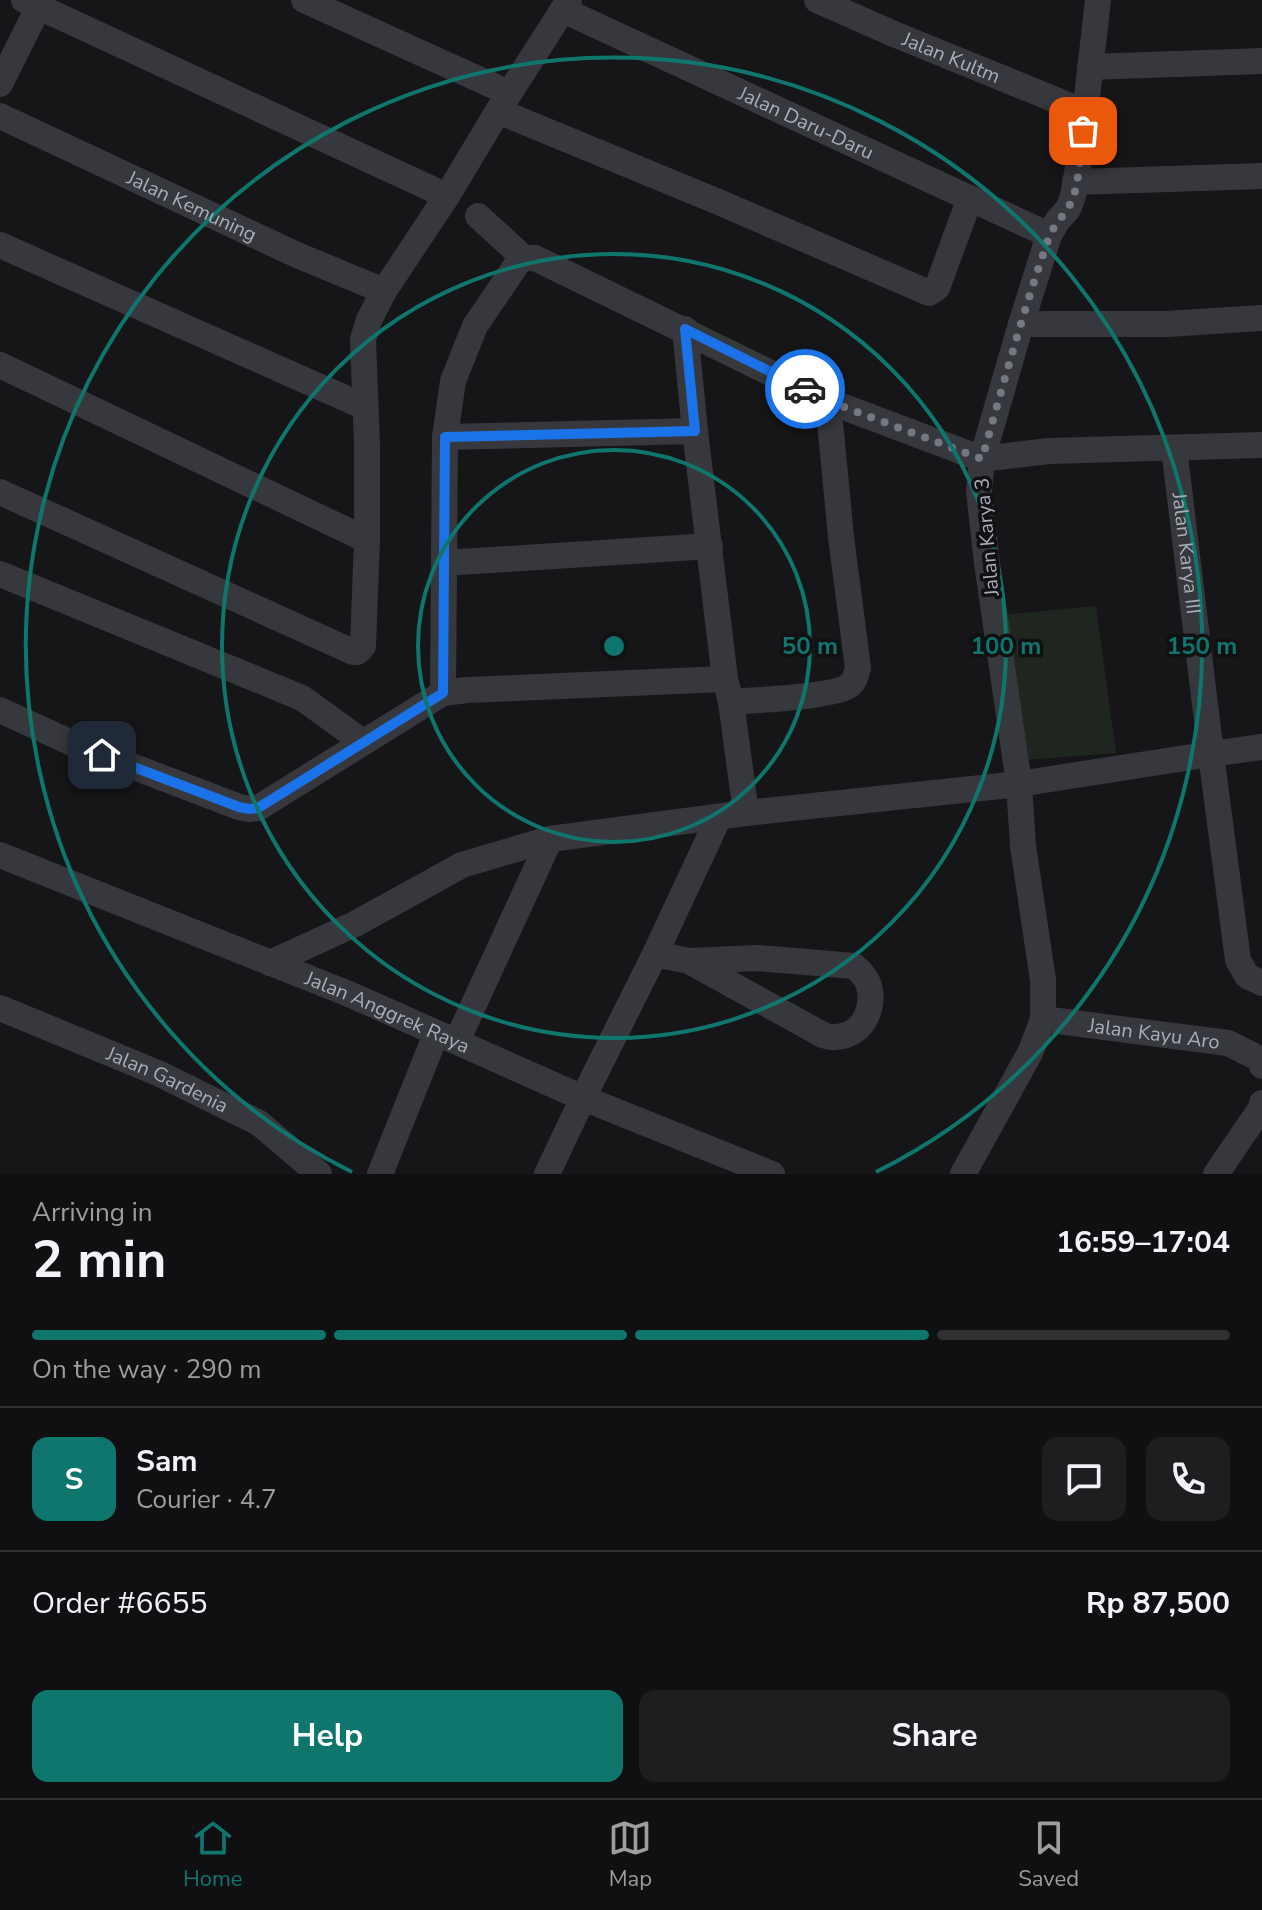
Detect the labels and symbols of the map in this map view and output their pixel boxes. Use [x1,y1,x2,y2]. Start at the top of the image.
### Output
street label: Jalan Kultm [897,25,1004,89]
street label: Jalan Daru-Daru [733,79,878,166]
pin [1049,97,1117,165]
street label: Jalan Kemuning [122,163,261,248]
courier [765,349,845,429]
street label: Jalan Karya 3 [968,477,1006,598]
street label: Jalan Karya III [1166,490,1207,616]
text: 50 m [782,630,838,662]
text: 100 m [971,630,1041,662]
text: 150 m [1167,630,1237,662]
centre of rings [600,632,628,660]
pin [68,721,136,789]
street label: Jalan Anggrek Raya [300,964,474,1059]
street label: Jalan Kayu Aro [1086,1011,1222,1055]
street label: Jalan Gardenia [102,1040,233,1119]

